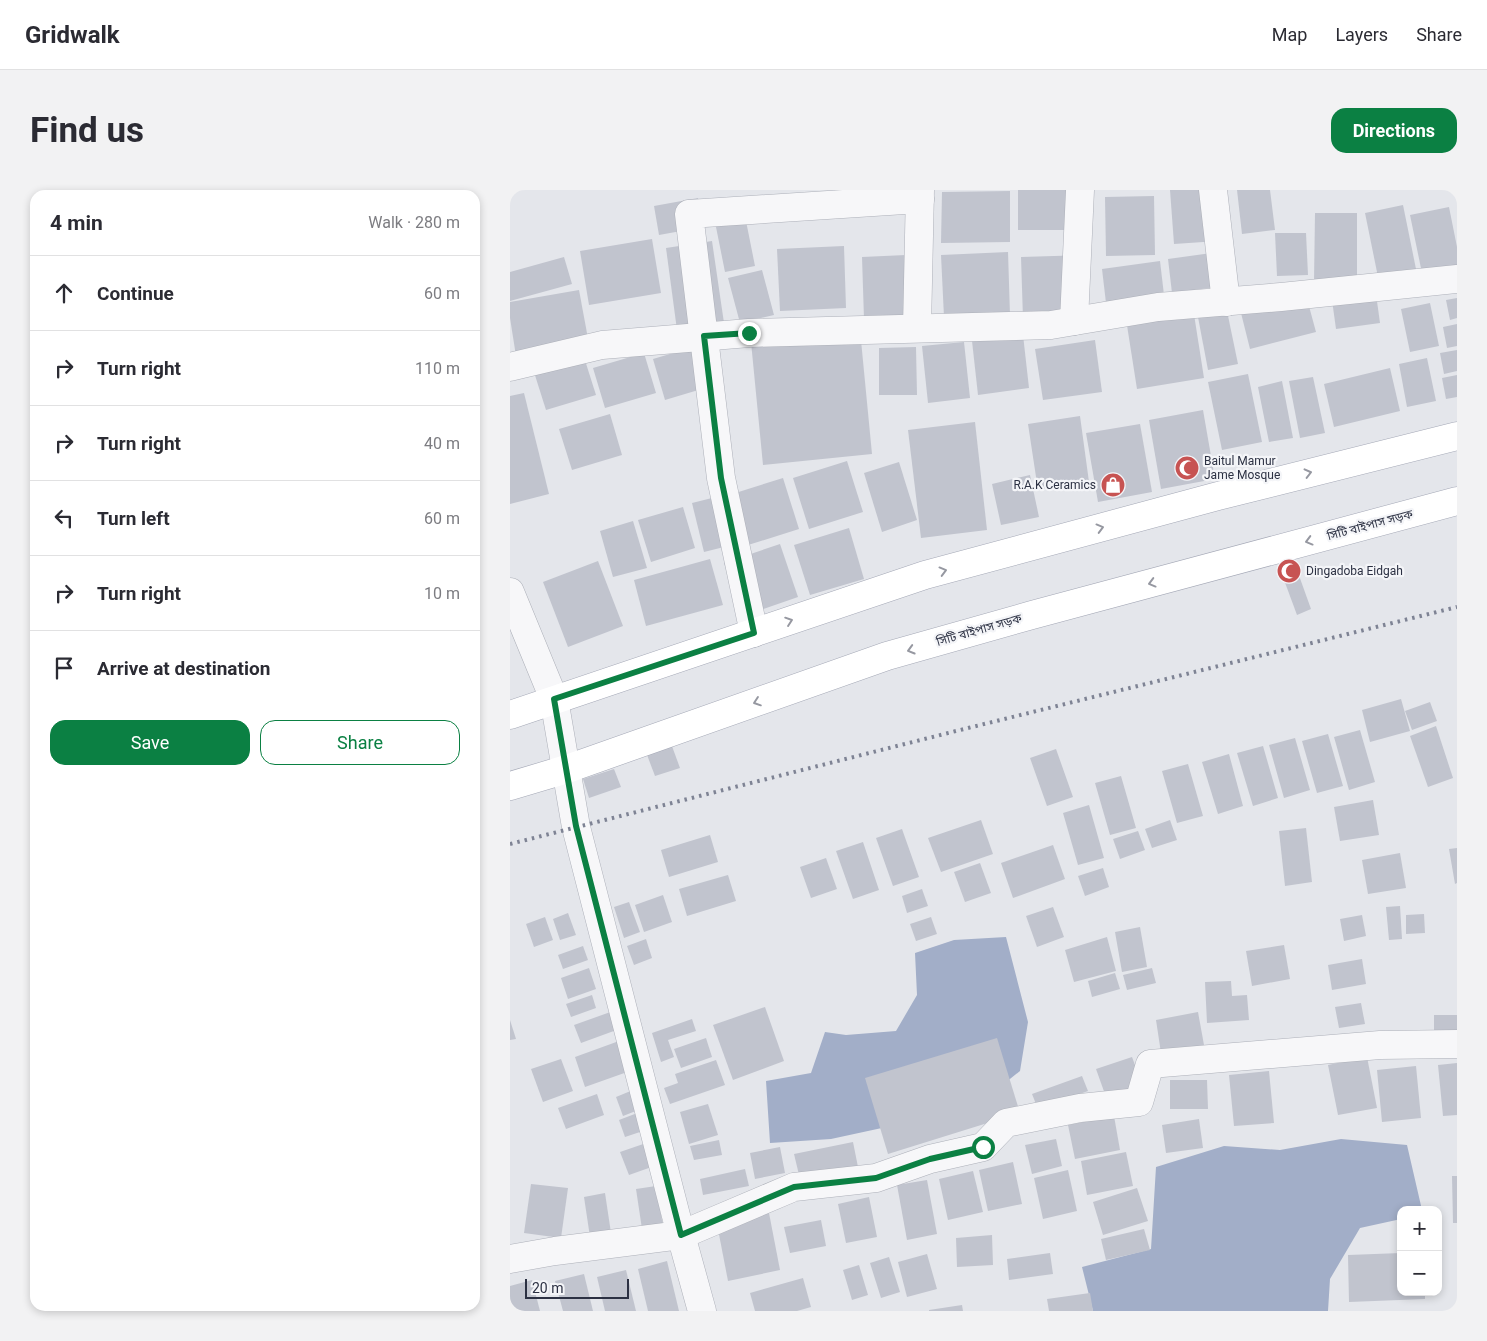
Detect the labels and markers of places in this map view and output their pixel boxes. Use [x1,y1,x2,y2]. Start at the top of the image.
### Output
place label: Baitul Mamur Jame Mosque [1204,454,1280,482]
mosque icon: Baitul Mamur Jame Mosque [1174,455,1200,481]
shop icon: R.A.K Ceramics [1100,472,1126,498]
place label: R.A.K Ceramics [1013,478,1096,492]
mosque icon: Dingadoba Eidgah [1276,558,1302,584]
place label: Dingadoba Eidgah [1306,564,1403,578]

